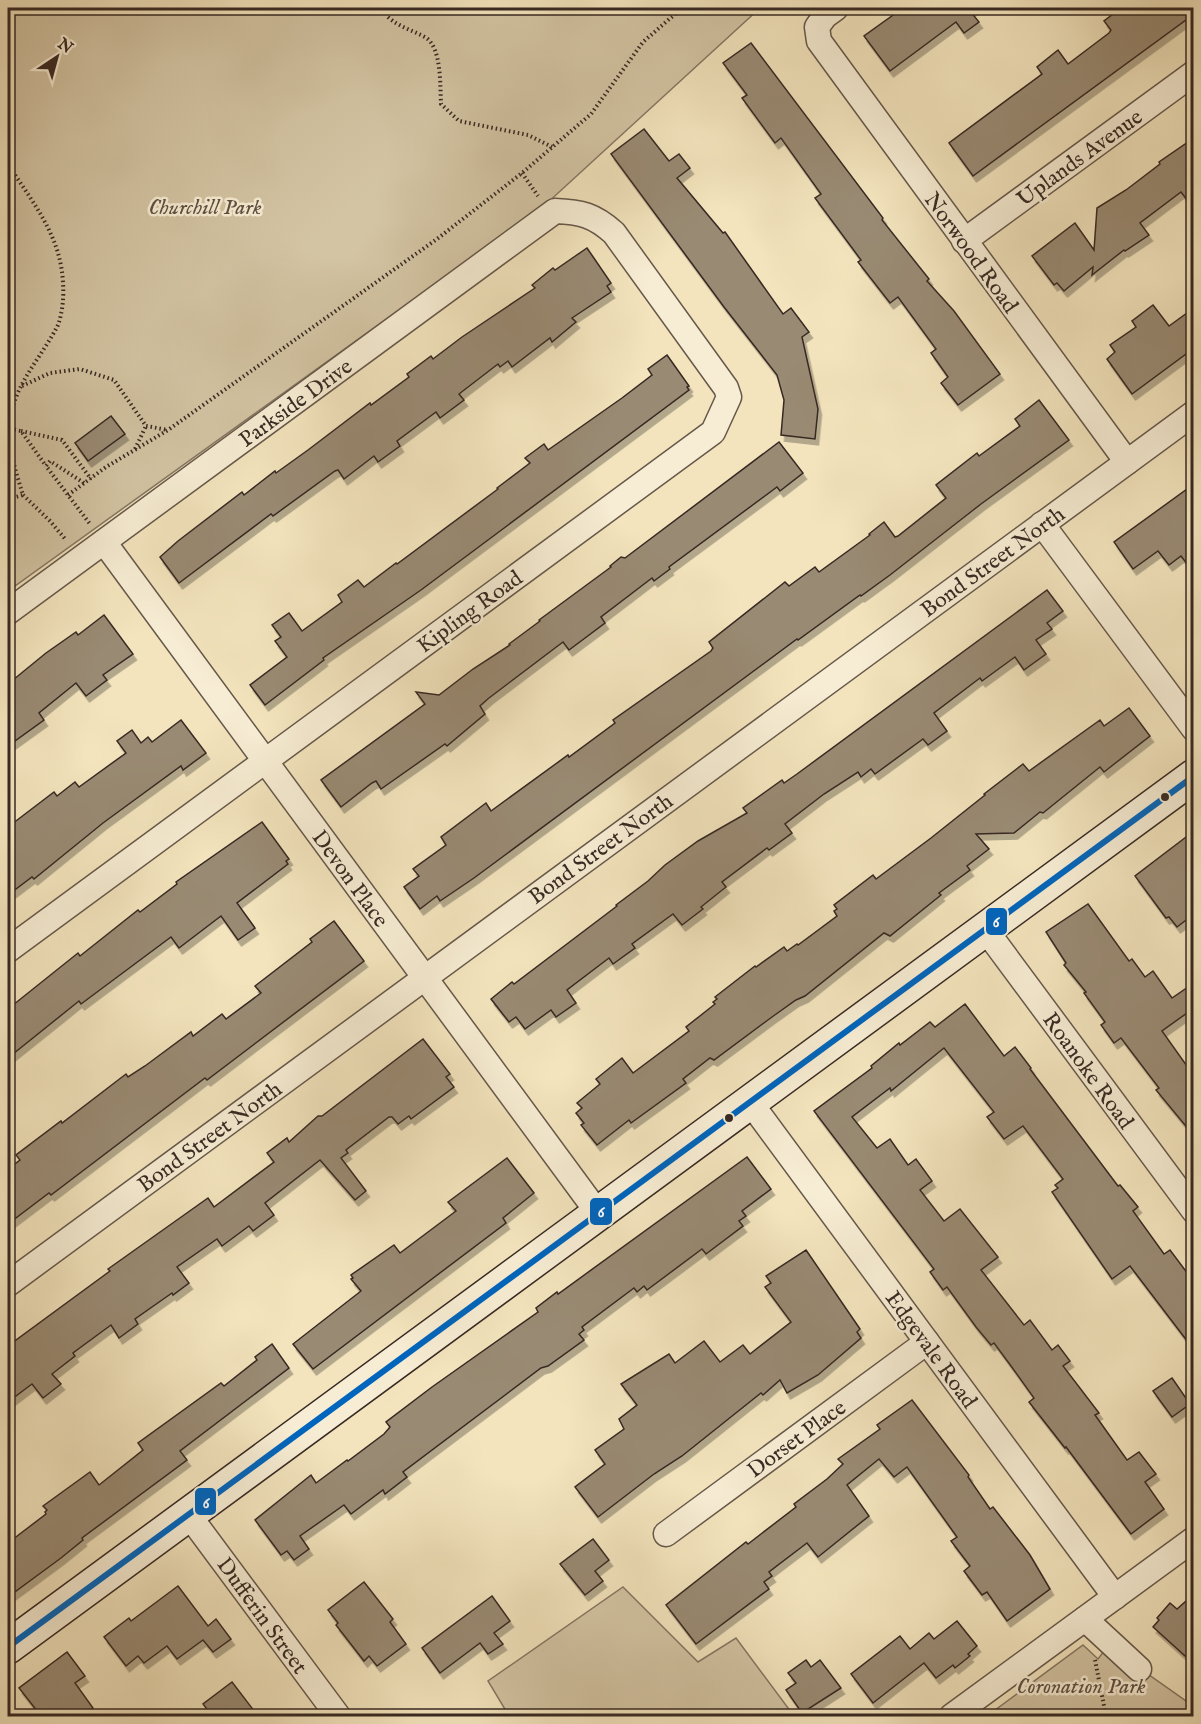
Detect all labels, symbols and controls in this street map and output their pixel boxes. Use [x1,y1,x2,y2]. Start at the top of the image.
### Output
north arrow [27,27,87,87]
text: N [52,34,76,59]
street label: Uplands Avenue [1012,104,1149,214]
street label: Norwood Road [917,187,1024,319]
park label: Churchill Park [149,194,262,222]
street label: Parkside Drive [234,353,358,454]
street label: Bond Street North [916,501,1071,624]
street label: Kipling Road [412,565,529,660]
street label: Bond Street North [524,788,679,911]
unlabelled marker [1159,791,1171,803]
street label: Devon Place [305,825,394,933]
line badge: 6 [985,907,1008,936]
text: 6 [993,913,1001,933]
street label: Roanoke Road [1036,1007,1139,1135]
street label: Bond Street North [133,1076,288,1199]
unlabelled marker [723,1112,735,1124]
line badge: 6 [589,1197,613,1226]
text: 6 [598,1203,606,1223]
street label: Edgevale Road [878,1286,983,1415]
street label: Dorset Place [742,1394,852,1485]
line badge: 6 [194,1487,217,1516]
text: 6 [203,1494,211,1514]
street label: Dufferin Street [210,1552,313,1680]
park label: Coronation Park [1017,1673,1146,1701]

